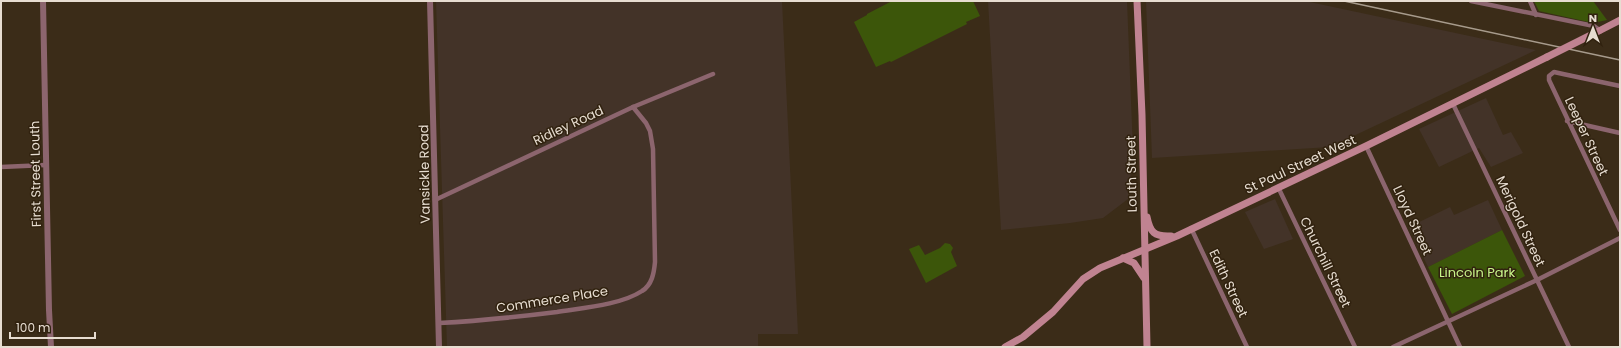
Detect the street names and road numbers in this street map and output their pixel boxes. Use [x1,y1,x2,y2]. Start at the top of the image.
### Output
street label: Leeper Street [1560,94,1613,179]
street label: Ridley Road [530,101,607,150]
street label: First Street Louth [25,121,46,227]
street label: Vansickle Road [414,124,435,224]
street label: St Paul Street West [1241,130,1359,199]
street label: Louth Street [1121,135,1142,213]
street label: Merigold Street [1491,173,1550,270]
street label: Lloyd Street [1388,182,1437,258]
street label: Churchill Street [1295,214,1356,311]
street label: Edith Street [1204,246,1253,321]
street label: Commerce Place [495,281,609,318]

